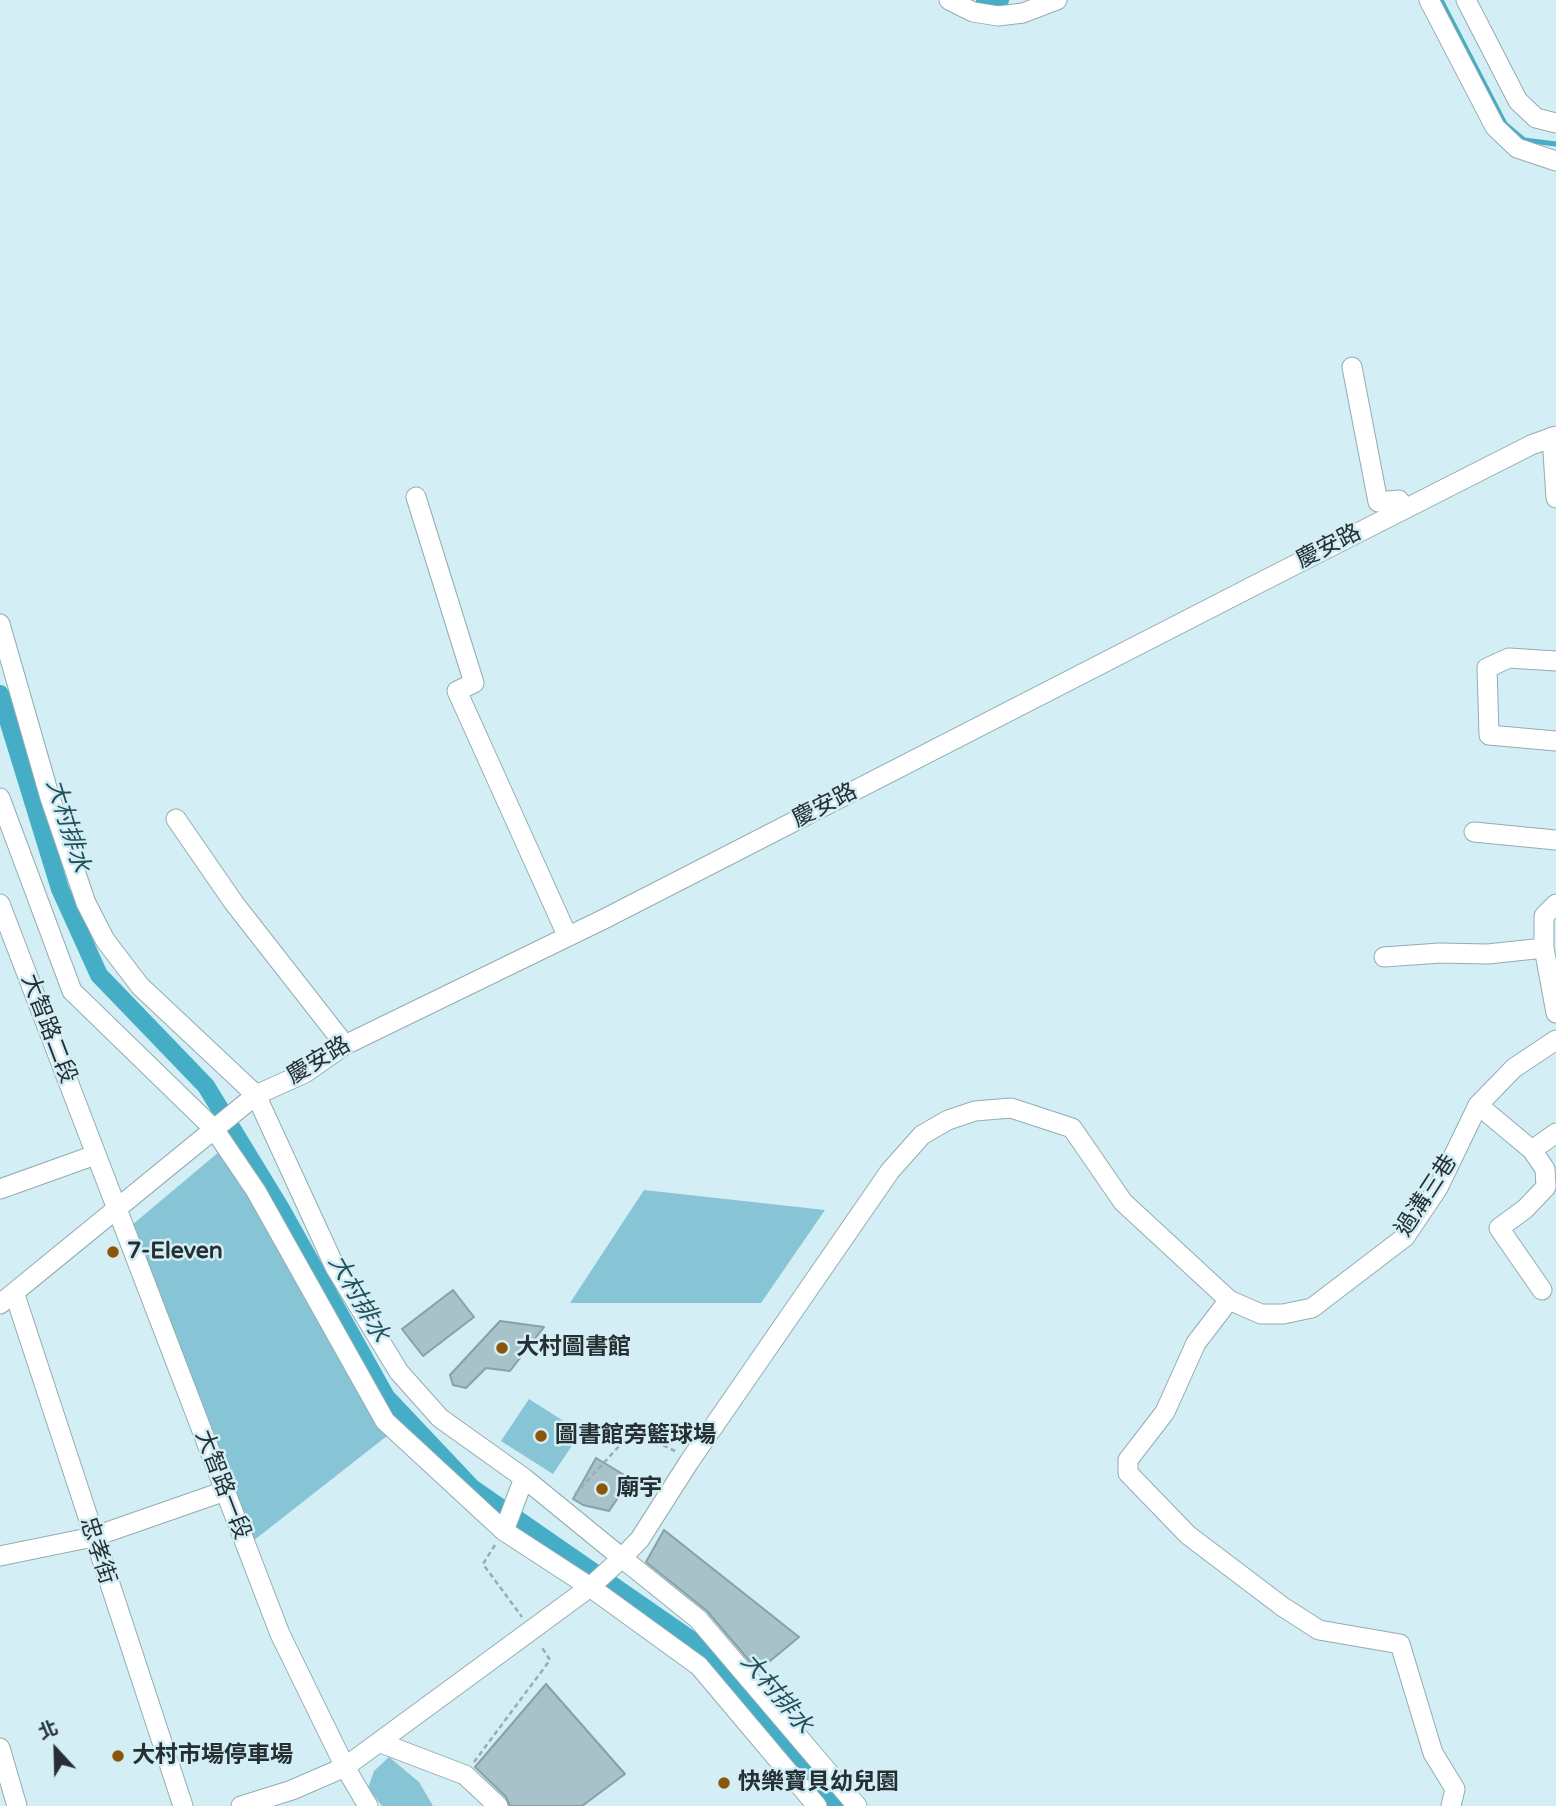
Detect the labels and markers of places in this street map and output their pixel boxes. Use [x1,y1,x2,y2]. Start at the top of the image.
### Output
place label: 7-Eleven [127,1238,223,1266]
marker: 7-Eleven [105,1244,121,1260]
place label: 大村圖書館 [516,1334,631,1362]
marker: 大村圖書館 [494,1340,510,1356]
place label: 圖書館旁籃球場 [555,1422,716,1450]
marker: 圖書館旁籃球場 [533,1428,549,1444]
place label: 廟宇 [616,1475,662,1503]
marker: 廟宇 [594,1481,610,1497]
place label: 大村市場停車場 [132,1742,293,1770]
marker: 大村市場停車場 [110,1748,126,1764]
place label: 快樂寶貝幼兒園 [738,1769,899,1797]
marker: 快樂寶貝幼兒園 [716,1775,732,1791]

